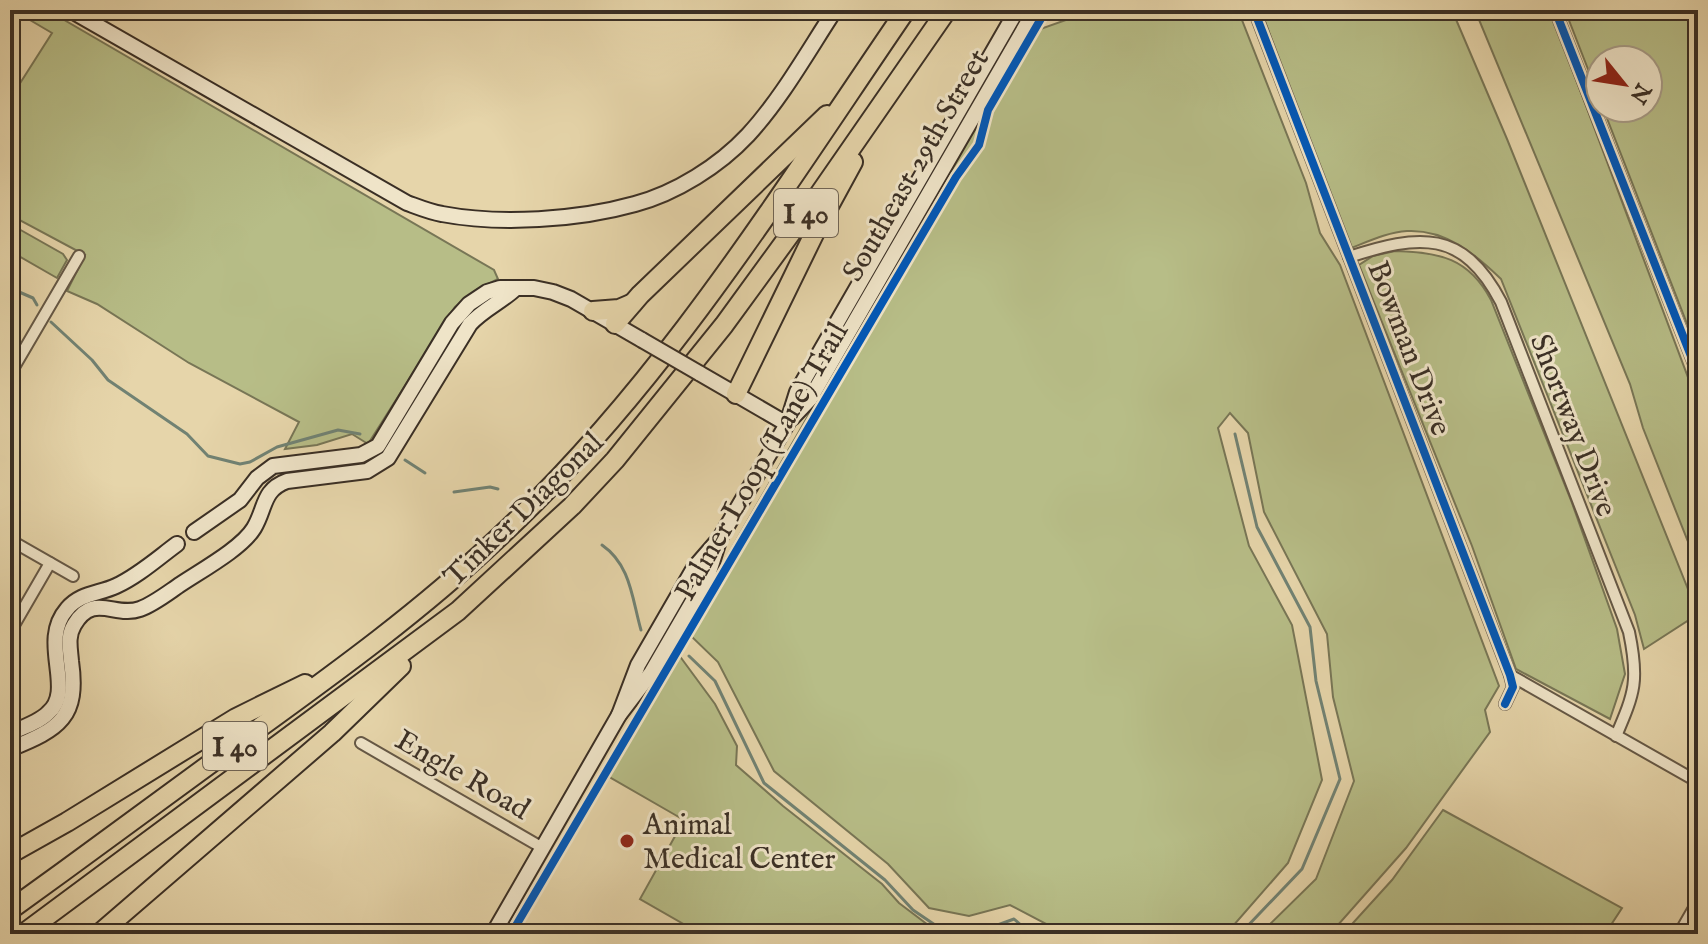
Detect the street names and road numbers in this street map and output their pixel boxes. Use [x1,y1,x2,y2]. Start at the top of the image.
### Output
street label: Southeast 29th Street [835,43,999,289]
road number: I 40 [774,189,838,237]
street label: Bowman Drive [1357,256,1459,441]
street label: Palmer Loop (Lane) Trail [667,315,858,608]
street label: Shortway Drive [1520,329,1624,522]
street label: Tinker Diagonal [437,424,613,596]
road number: I 40 [203,722,267,770]
street label: Engle Road [388,722,537,830]

